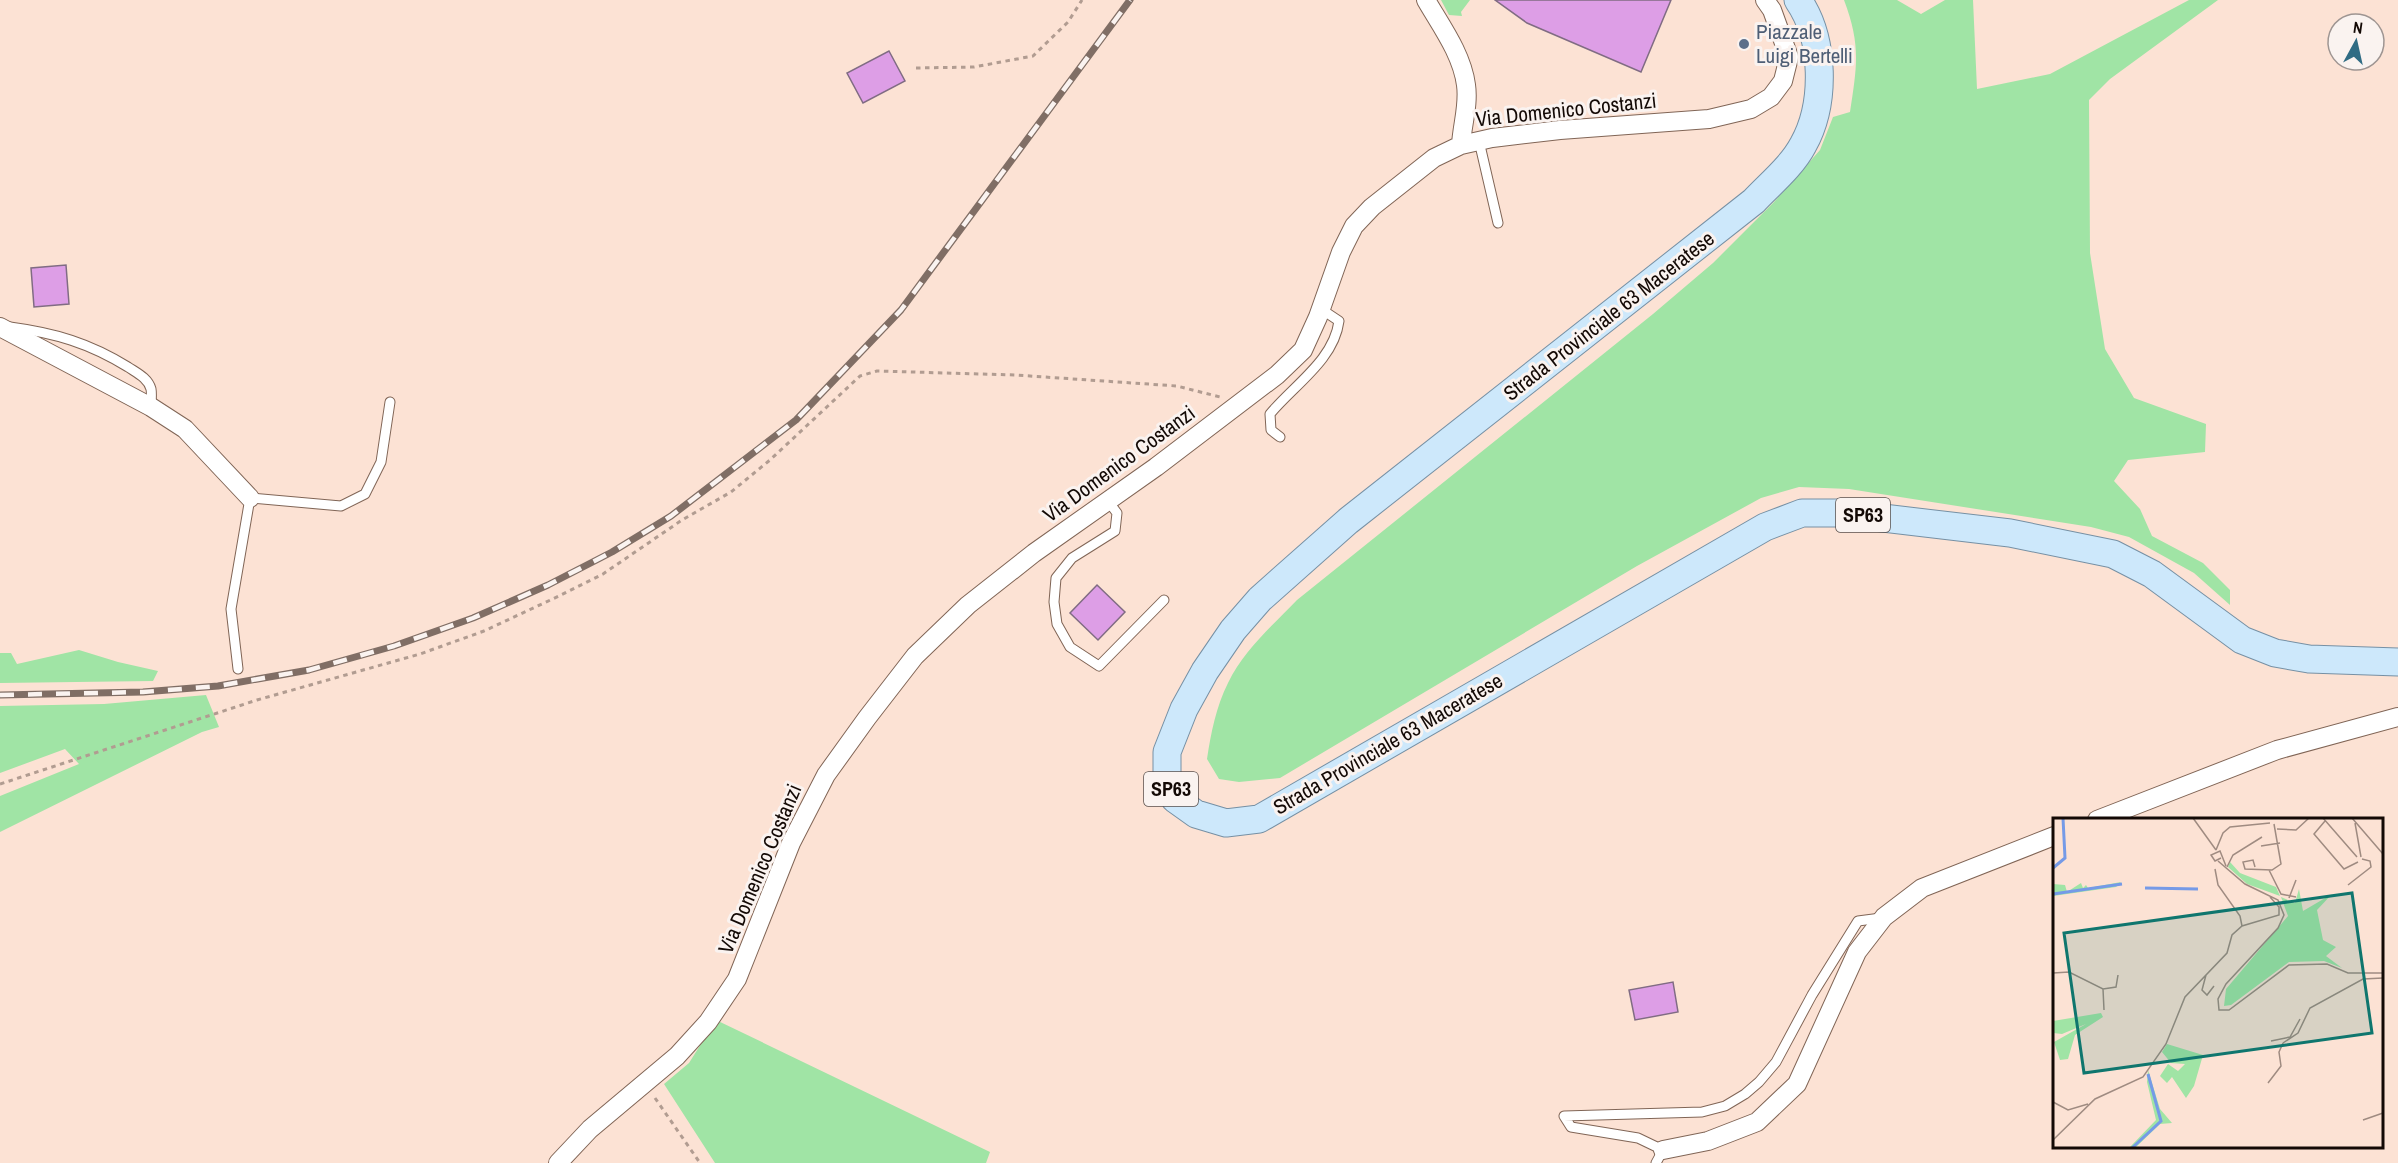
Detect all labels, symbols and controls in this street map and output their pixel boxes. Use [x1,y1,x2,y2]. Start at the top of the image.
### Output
north arrow [2326,12,2386,72]
text: N [2352,16,2364,39]
place label: Piazzale Luigi Bertelli [1756,17,1853,70]
marker: Piazzale Luigi Bertelli [1737,37,1751,51]
street label: Via Domenico Costanzi [1474,86,1658,133]
street label: Strada Provinciale 63 Maceratese [1497,224,1720,407]
street label: Via Domenico Costanzi [1037,399,1201,529]
road number: SP63 [1836,498,1890,532]
street label: Strada Provinciale 63 Maceratese [1268,666,1508,821]
road number: SP63 [1144,772,1198,806]
street label: Via Domenico Costanzi [711,780,808,958]
inset map [2053,818,2383,1148]

